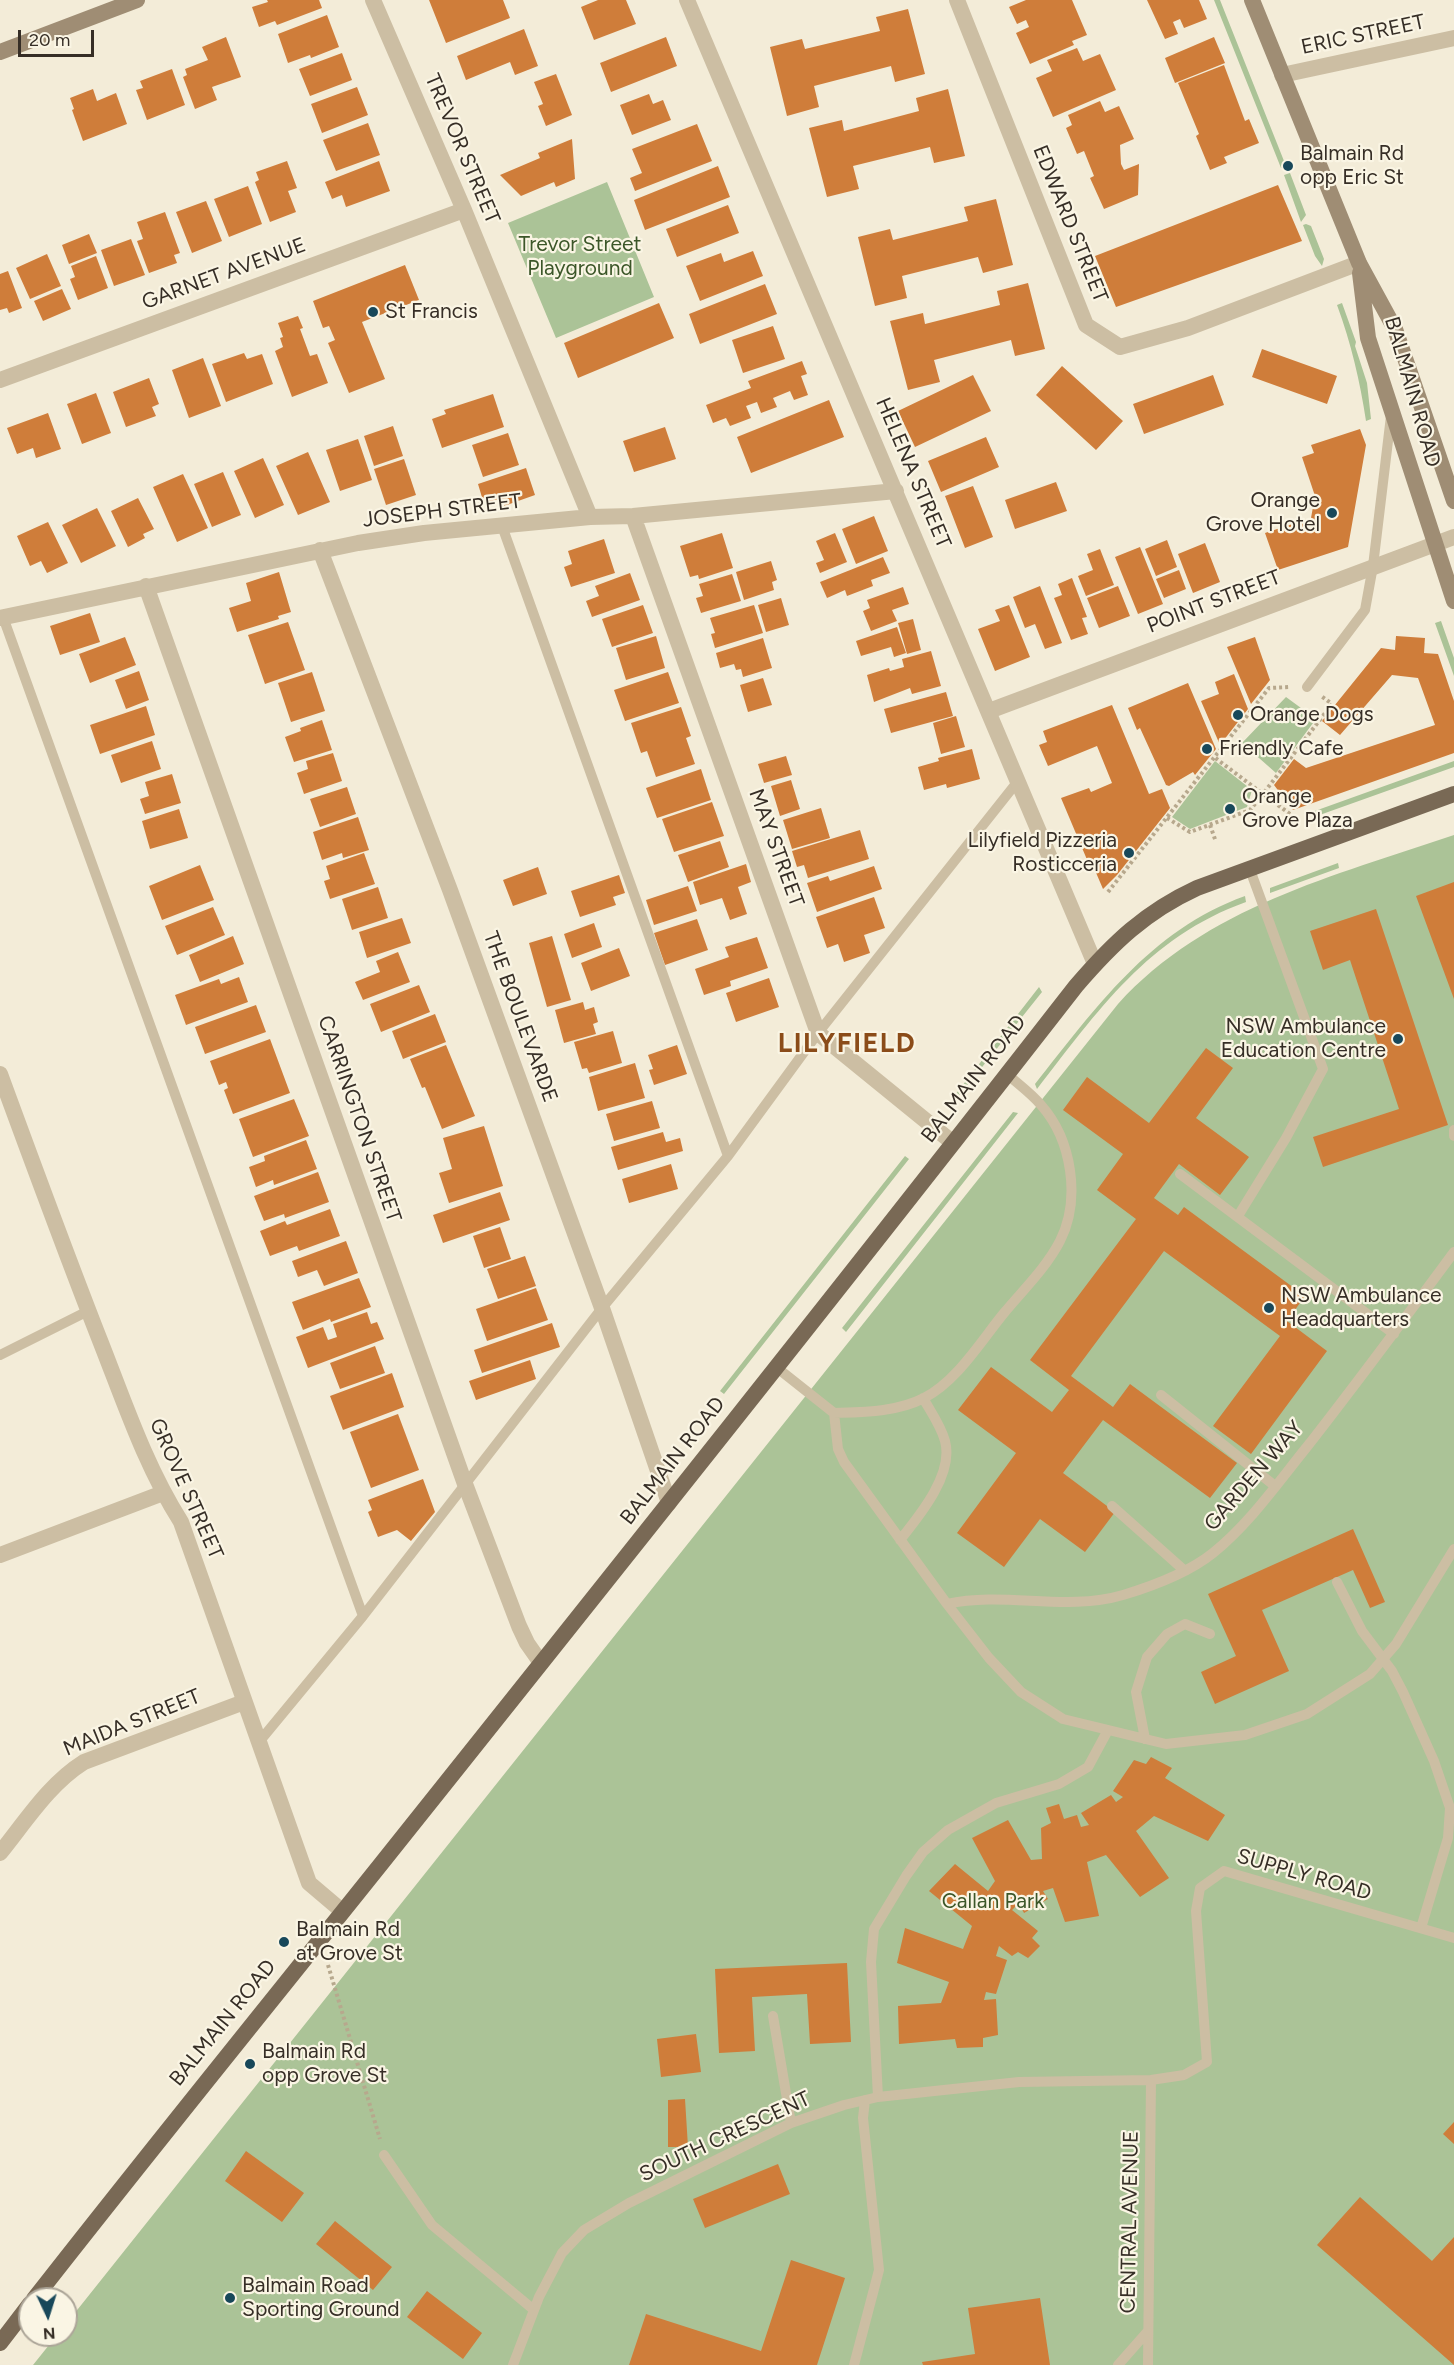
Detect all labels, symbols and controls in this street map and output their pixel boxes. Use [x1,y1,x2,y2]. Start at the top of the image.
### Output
street label: ERIC STREET [1299,10,1427,60]
scale bar [21,18,98,56]
text: 20 m [29,29,70,51]
street label: TREVOR STREET [419,70,505,228]
place label: Balmain Rd opp Eric St [1300,141,1404,191]
street label: EDWARD STREET [1027,142,1113,306]
marker: Balmain Rd opp Eric St [1281,159,1295,173]
park label: Trevor Street Playground [519,232,641,282]
street label: GARNET AVENUE [139,233,309,315]
place label: St Francis [385,299,478,325]
marker: St Francis [366,305,380,319]
street label: BALMAIN ROAD [1379,314,1445,470]
street label: HELENA STREET [870,394,956,552]
place label: Orange Grove Hotel [1206,488,1320,538]
street label: JOSEPH STREET [361,489,523,533]
marker: Orange Grove Hotel [1325,506,1339,520]
street label: POINT STREET [1144,565,1284,639]
place label: Orange Dogs [1250,702,1374,728]
marker: Orange Dogs [1231,708,1245,722]
place label: Friendly Cafe [1219,736,1344,762]
marker: Friendly Cafe [1200,742,1214,756]
place label: Orange Grove Plaza [1242,784,1353,834]
street label: MAY STREET [743,786,809,910]
marker: Orange Grove Plaza [1223,802,1237,816]
place label: Lilyfield Pizzeria Rosticceria [968,828,1117,878]
marker: Lilyfield Pizzeria Rosticceria [1122,846,1136,860]
street label: THE BOULEVARDE [477,928,563,1106]
street label: BALMAIN ROAD [916,1010,1032,1148]
street label: CARRINGTON STREET [312,1012,406,1226]
place label: NSW Ambulance Education Centre [1221,1014,1386,1064]
district label: LILYFIELD [778,1028,916,1060]
marker: NSW Ambulance Education Centre [1391,1032,1405,1046]
place label: NSW Ambulance Headquarters [1281,1283,1441,1333]
marker: NSW Ambulance Headquarters [1262,1301,1276,1315]
street label: BALMAIN ROAD [615,1392,731,1530]
street label: GROVE STREET [144,1415,228,1563]
street label: GARDEN WAY [1199,1416,1309,1536]
street label: MAIDA STREET [60,1684,204,1762]
street label: SUPPLY ROAD [1234,1844,1374,1906]
park label: Callan Park [942,1889,1044,1915]
place label: Balmain Rd at Grove St [296,1917,403,1967]
marker: Balmain Rd at Grove St [277,1935,291,1949]
street label: BALMAIN ROAD [164,1955,282,2091]
place label: Balmain Rd opp Grove St [262,2039,387,2089]
marker: Balmain Rd opp Grove St [243,2057,257,2071]
street label: SOUTH CRESCENT [636,2086,814,2188]
street label: CENTRAL AVENUE [1116,2130,1144,2314]
place label: Balmain Road Sporting Ground [242,2273,400,2323]
north arrow [18,2287,78,2347]
marker: Balmain Road Sporting Ground [223,2291,237,2305]
text: N [42,2324,56,2343]

